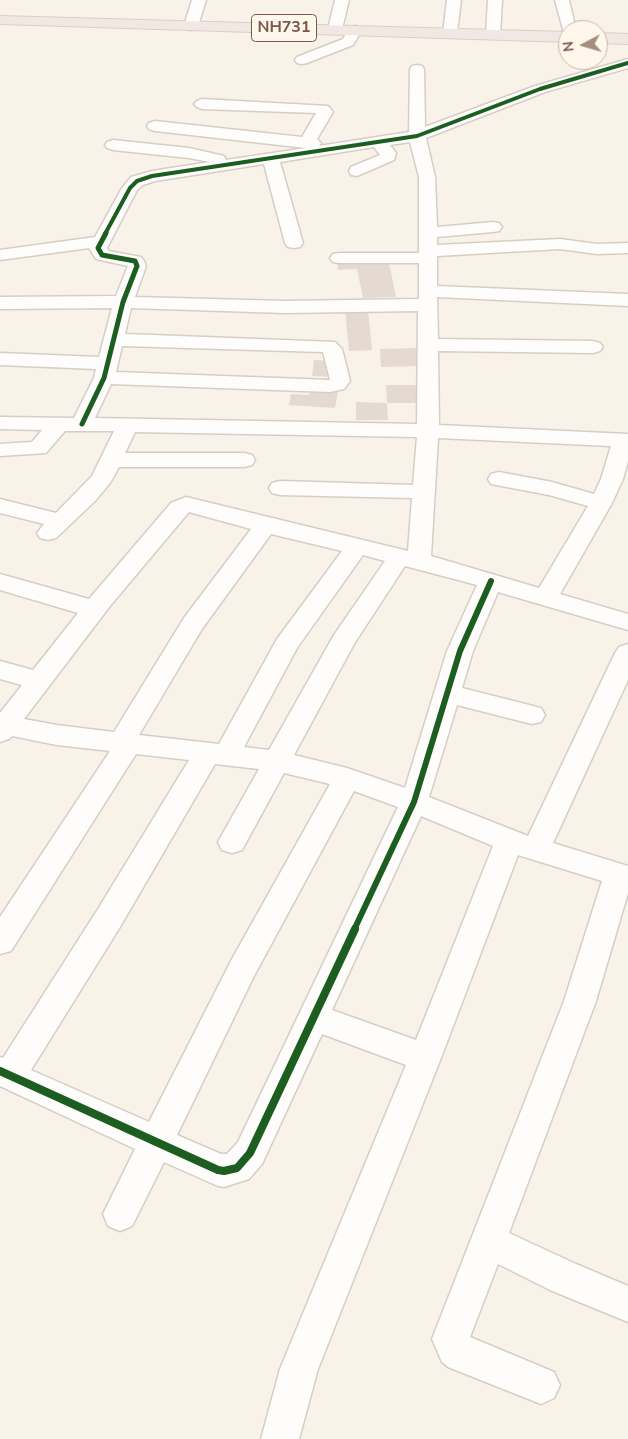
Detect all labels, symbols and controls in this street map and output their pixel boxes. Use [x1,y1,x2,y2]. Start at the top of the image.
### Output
road number: NH731 [252,14,316,42]
north arrow [558,20,608,70]
text: N [559,40,579,53]

